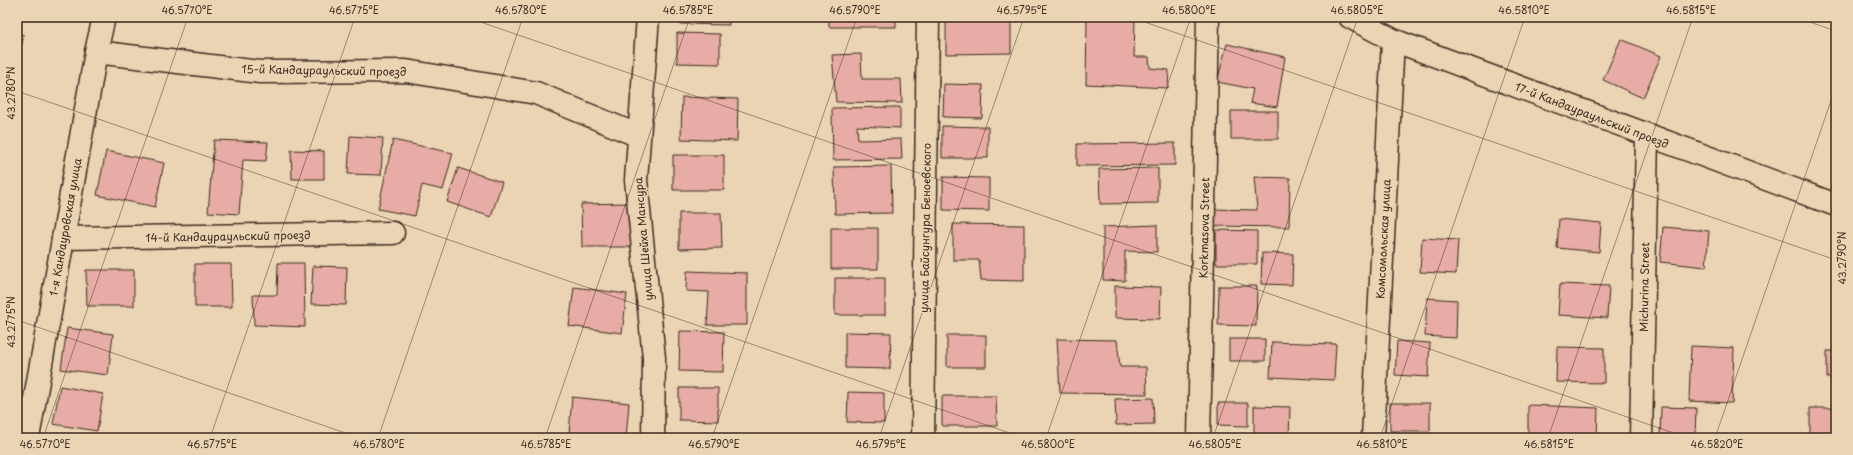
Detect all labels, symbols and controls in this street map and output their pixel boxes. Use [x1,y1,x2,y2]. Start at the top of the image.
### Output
text: 46.5770°E [161,2,213,17]
text: 46.5775°E [329,2,379,17]
text: 46.5780°E [495,2,547,17]
text: 46.5785°E [663,2,713,17]
text: 46.5790°E [829,2,881,17]
text: 46.5795°E [997,2,1047,17]
text: 46.5800°E [1162,2,1216,17]
text: 46.5805°E [1331,2,1383,17]
text: 46.5810°E [1498,2,1550,17]
text: 46.5815°E [1666,2,1716,17]
street label: 15-й Кандаураульский проезд [241,60,407,80]
text: 43.2780°N [3,66,18,120]
street label: 17-й Кандаураульский проезд [1513,78,1671,152]
street label: улица Байсунгура Беноевского [915,143,935,313]
street label: 1-я Кандауровская улица [44,157,86,297]
street label: улица Шейха Мансура [629,176,657,301]
street label: Korkmasova Street [1195,177,1213,279]
street label: Комсомольская улица [1371,179,1395,299]
street label: 14-й Кандаураульский проезд [145,226,311,246]
text: 43.2790°N [1834,231,1849,285]
street label: Michurina Street [1635,241,1653,332]
text: 43.2775°N [3,296,18,348]
text: 46.5770°E [19,436,71,451]
text: 46.5775°E [187,436,237,451]
text: 46.5780°E [353,436,405,451]
text: 46.5785°E [521,436,571,451]
text: 46.5790°E [688,436,740,451]
text: 46.5795°E [856,436,906,451]
text: 46.5800°E [1021,436,1075,451]
text: 46.5805°E [1189,436,1241,451]
text: 46.5810°E [1356,436,1408,451]
text: 46.5815°E [1524,436,1574,451]
text: 46.5820°E [1691,436,1743,451]

